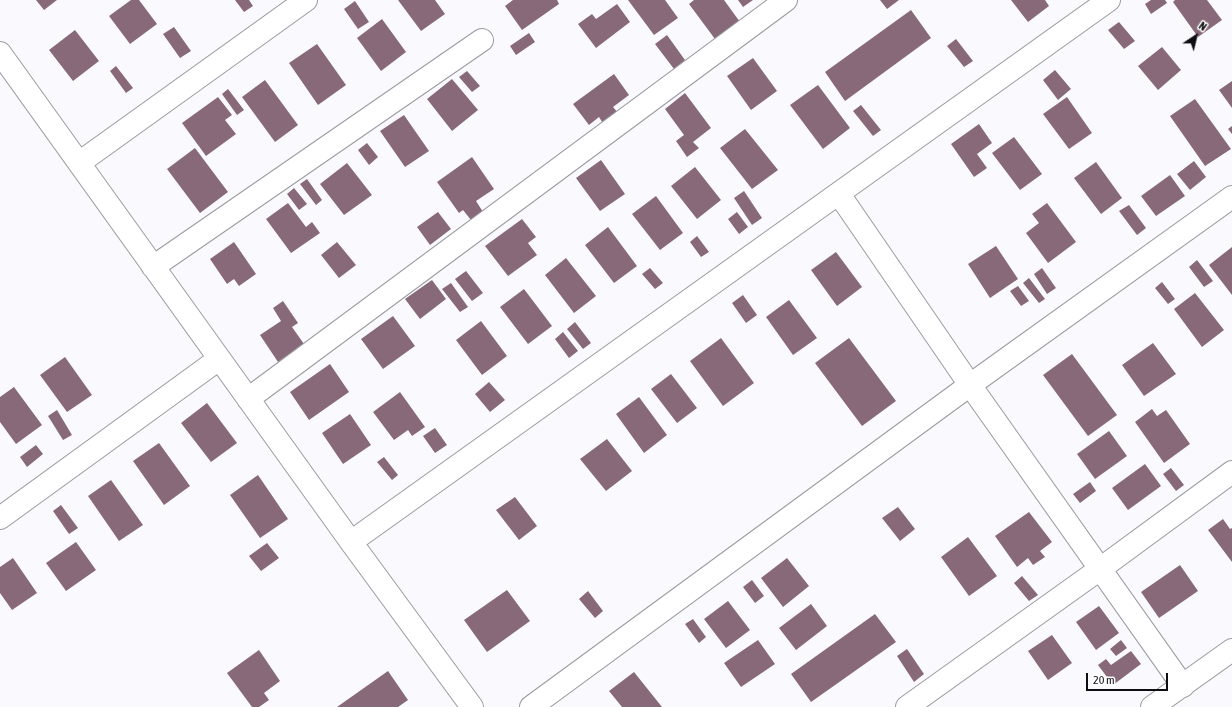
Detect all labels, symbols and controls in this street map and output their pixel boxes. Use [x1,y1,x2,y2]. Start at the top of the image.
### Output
north arrow [1176,16,1216,56]
text: N [1197,19,1209,33]
scale bar [1088,665,1170,691]
text: 20 m [1093,673,1115,687]

